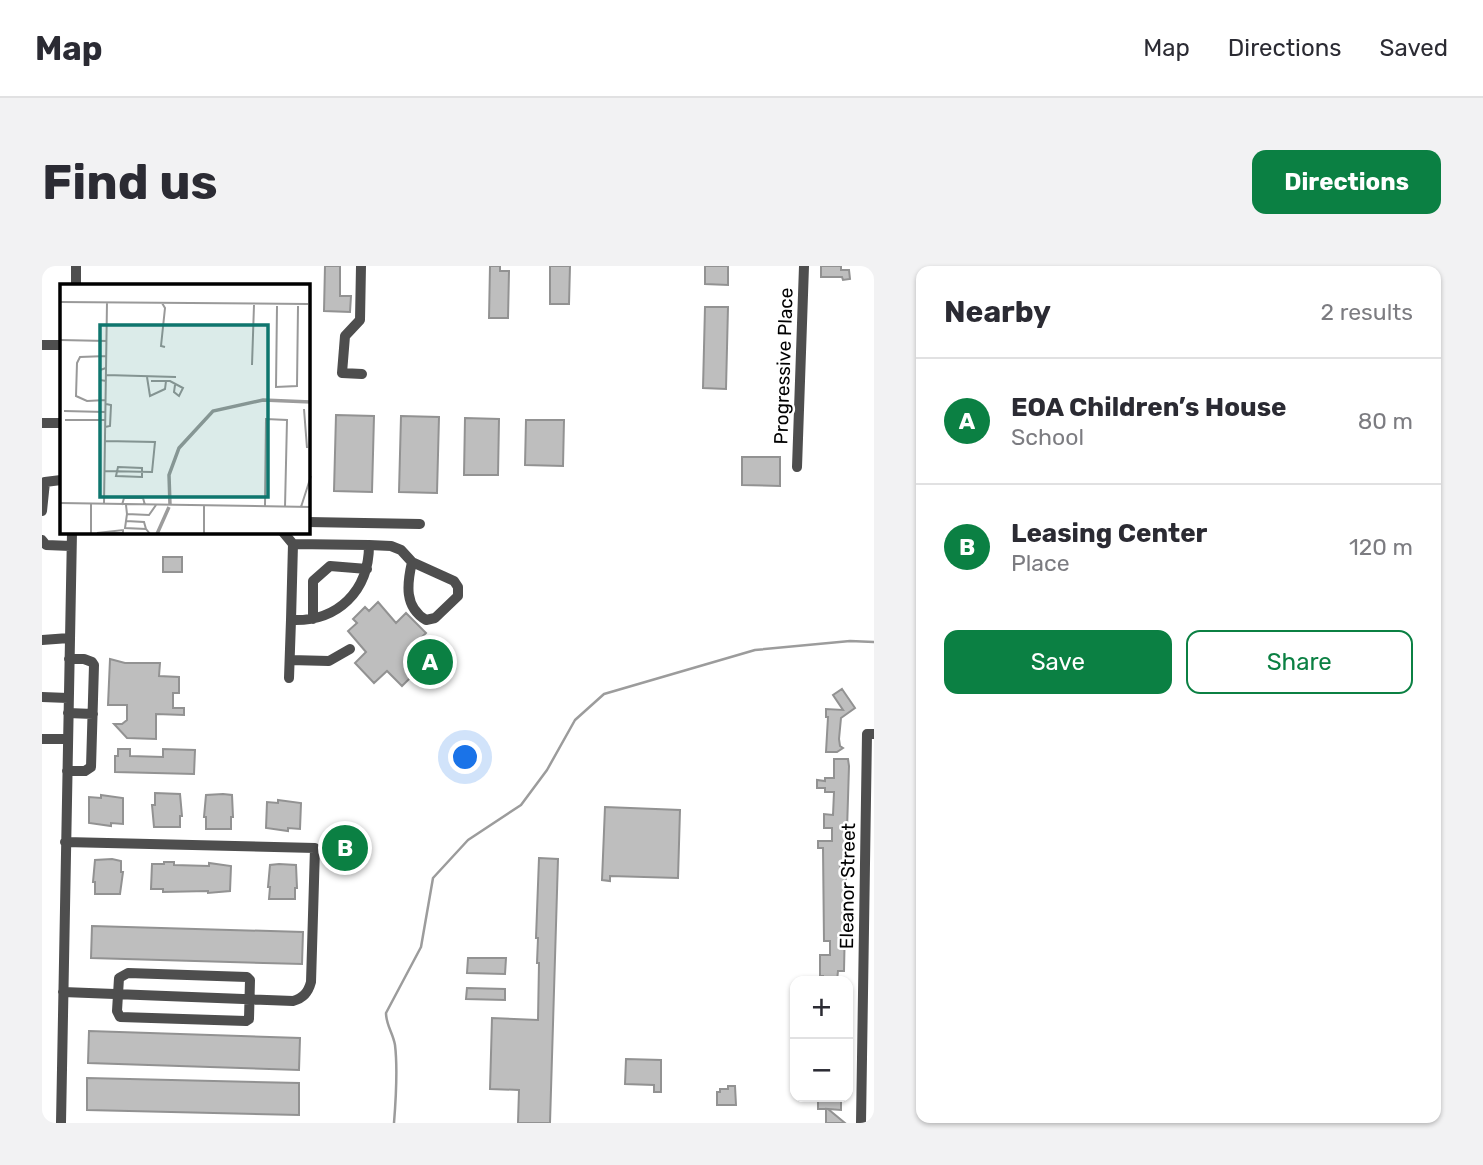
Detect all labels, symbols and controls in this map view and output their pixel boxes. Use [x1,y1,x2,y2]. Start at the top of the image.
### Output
text: Map [35,29,103,68]
text: Map [1143,34,1190,62]
text: Directions [1228,34,1341,62]
text: Saved [1379,34,1448,62]
button: Directions [1252,150,1441,214]
text: Find us [42,153,218,211]
inset map [60,284,310,534]
street label: Progressive Place [769,287,798,445]
text: Nearby [944,294,1051,330]
text: 2 results [1321,298,1413,326]
text: EOA Children’s House [1011,392,1287,423]
text: A [959,407,975,435]
text: 80 m [1358,407,1413,435]
text: School [1011,423,1084,451]
text: Leasing Center [1011,518,1207,549]
text: B [959,533,975,561]
text: 120 m [1349,533,1413,561]
text: Place [1011,549,1070,577]
button: Save [944,630,1172,694]
button: Share [1186,630,1413,694]
pin: A [407,636,453,688]
your location [448,740,482,774]
pin: B [322,822,368,874]
street label: Eleanor Street [835,822,860,949]
map controls [790,976,853,1102]
button: + [790,976,853,1039]
button: − [790,1039,853,1102]

